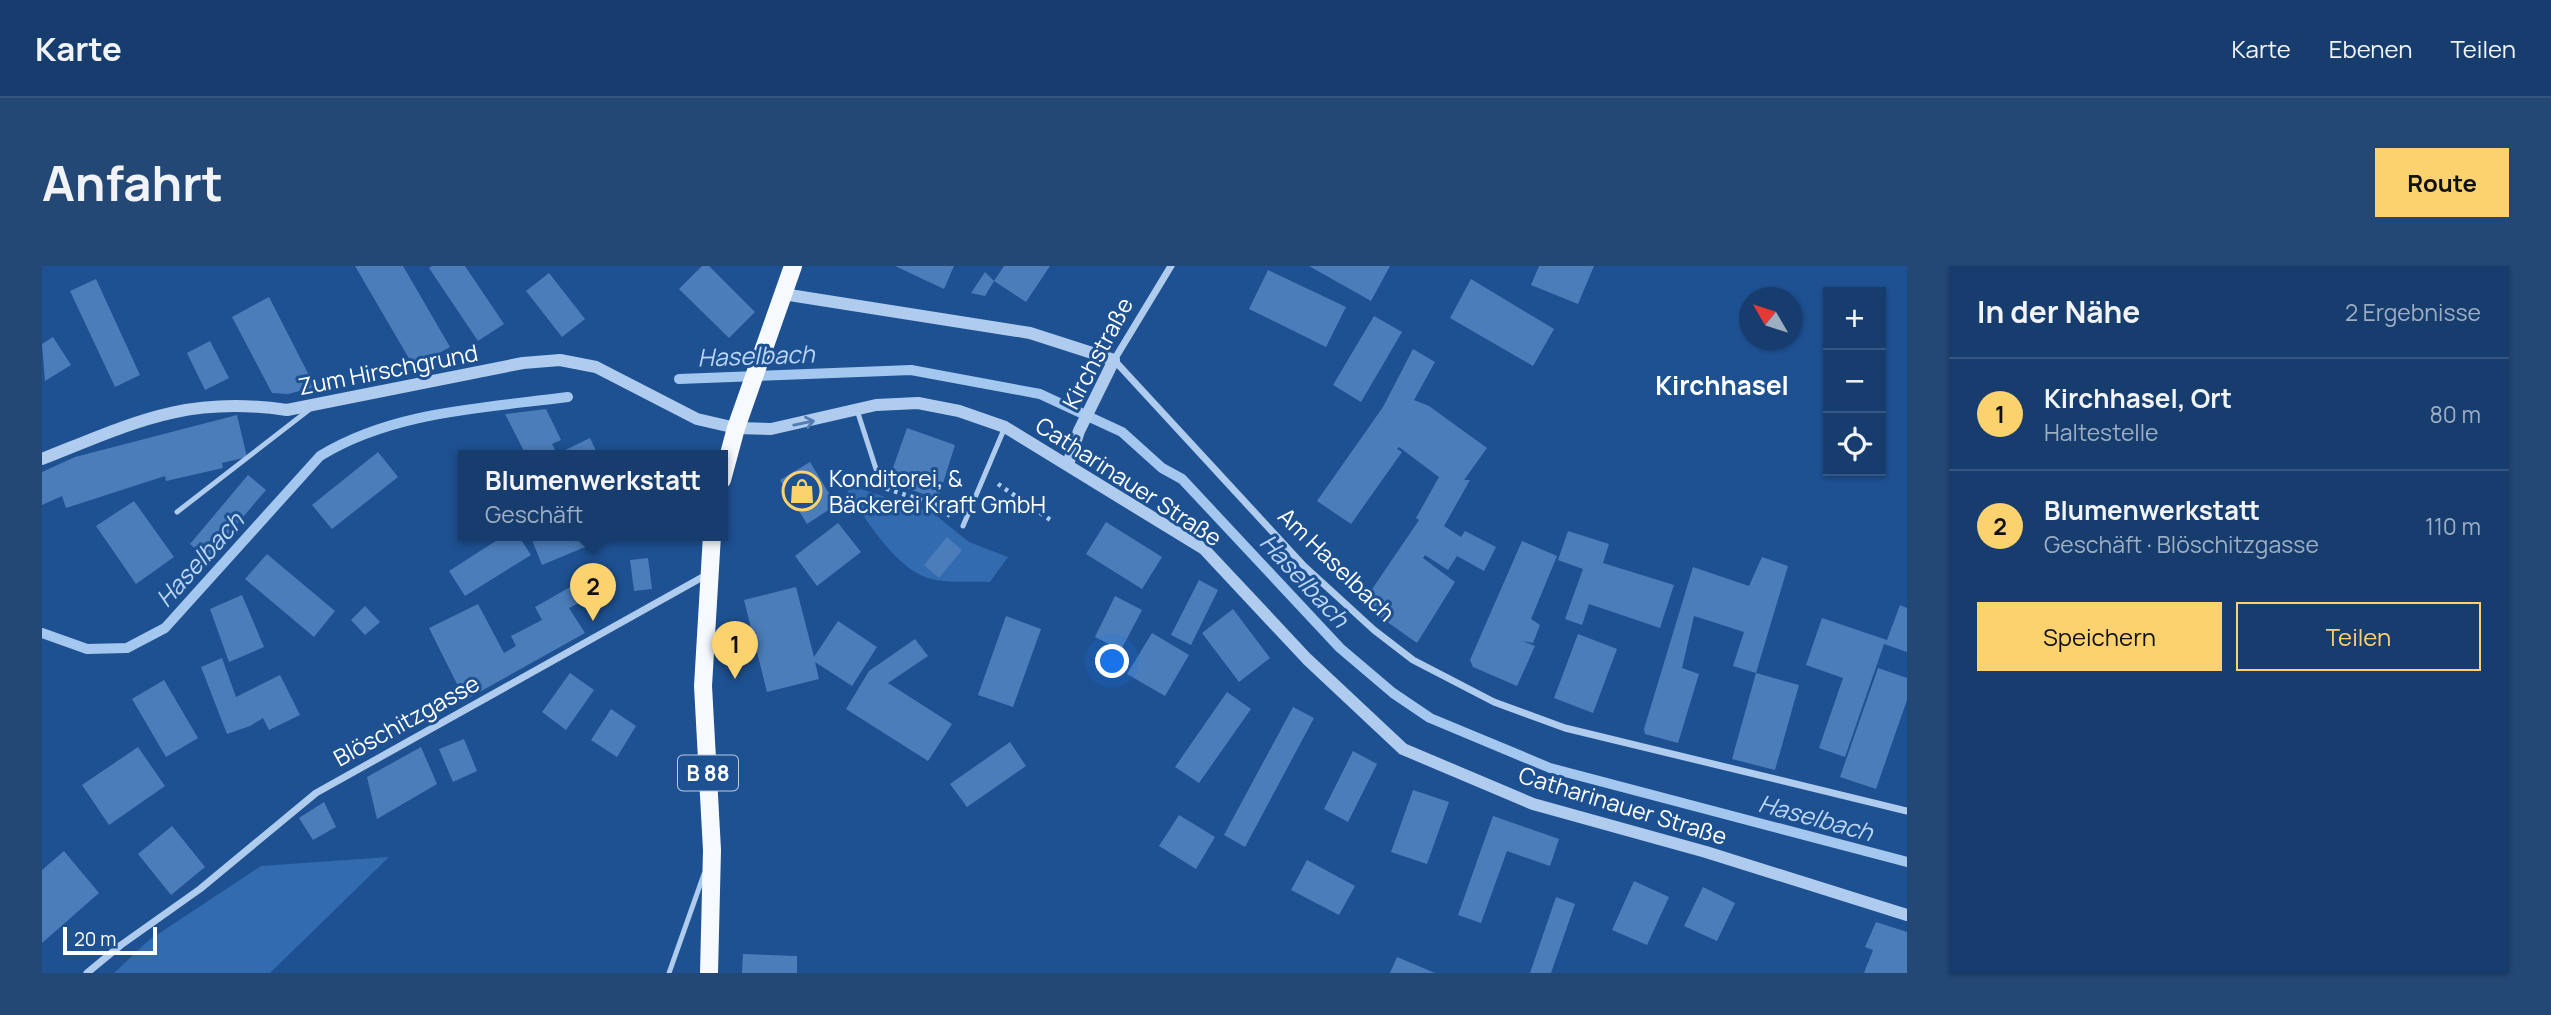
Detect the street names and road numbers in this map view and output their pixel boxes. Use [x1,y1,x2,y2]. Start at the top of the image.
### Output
street label: Kirchstraße [1054,291,1140,415]
street label: Zum Hirschgrund [296,336,480,402]
street label: Catharinauer Straße [1030,409,1228,553]
street label: Am Haselbach [1273,502,1401,626]
street label: Blöschitzgasse [327,667,485,773]
road number: B 88 [678,756,738,790]
street label: Catharinauer Straße [1515,758,1731,852]

